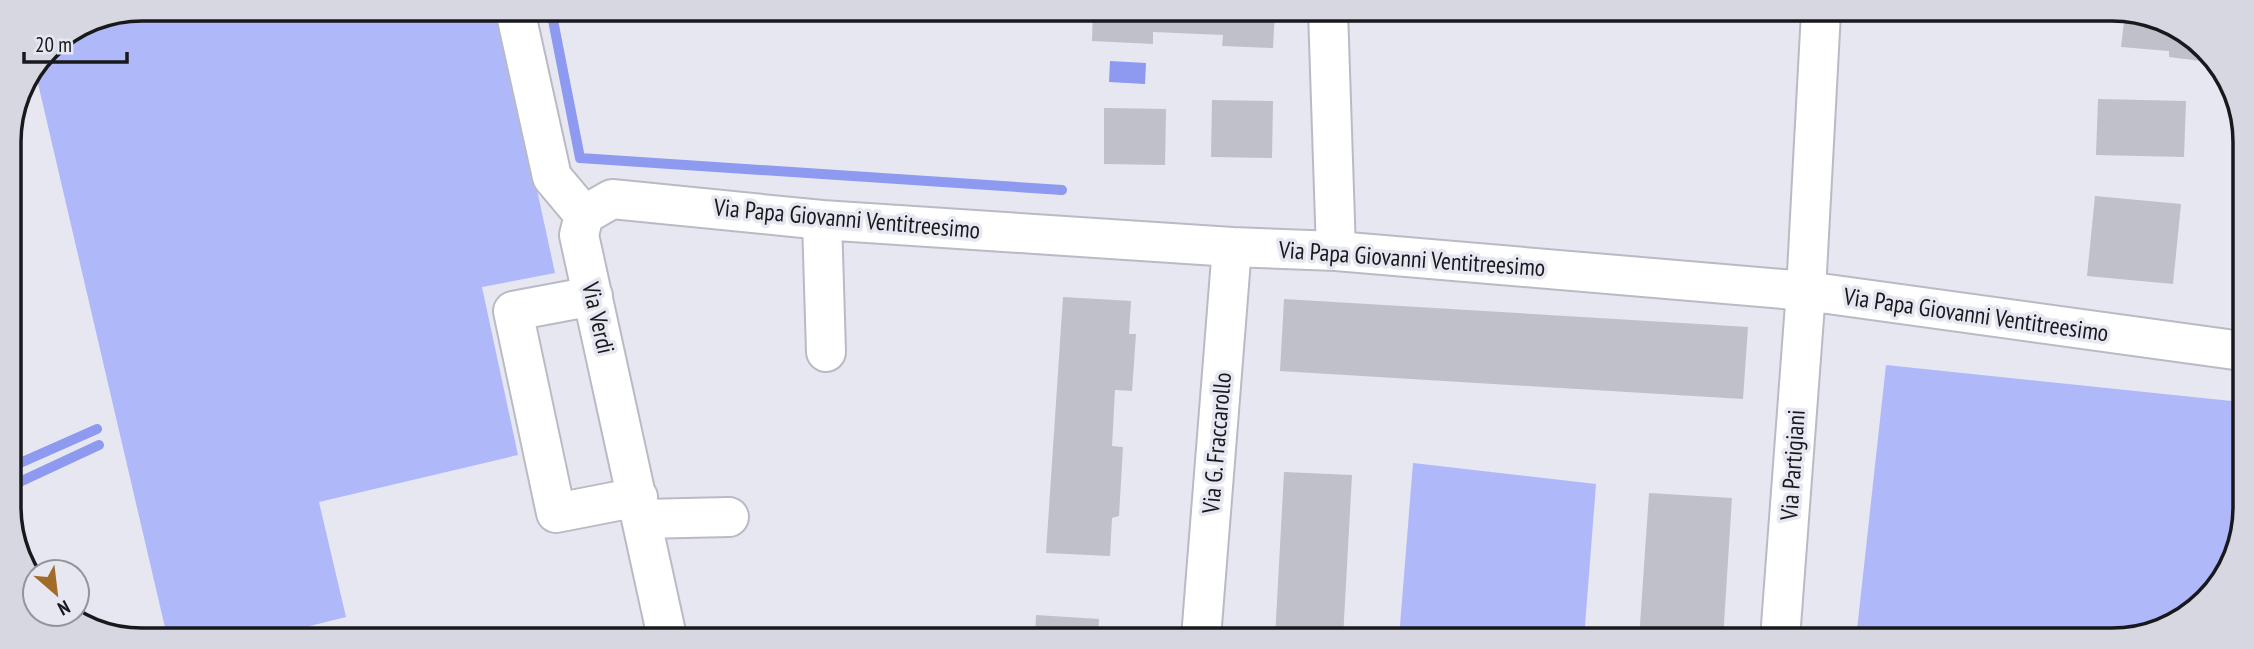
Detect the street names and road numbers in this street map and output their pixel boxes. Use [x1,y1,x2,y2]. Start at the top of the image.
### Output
street label: Via Papa Giovanni Ventitreesimo [712,191,981,246]
street label: Via Papa Giovanni Ventitreesimo [1277,234,1546,283]
street label: Via Verdi [575,278,622,357]
street label: Via Papa Giovanni Ventitreesimo [1841,280,2110,348]
street label: Via G. Fraccarollo [1195,371,1238,516]
street label: Via Partigiani [1773,409,1812,522]

